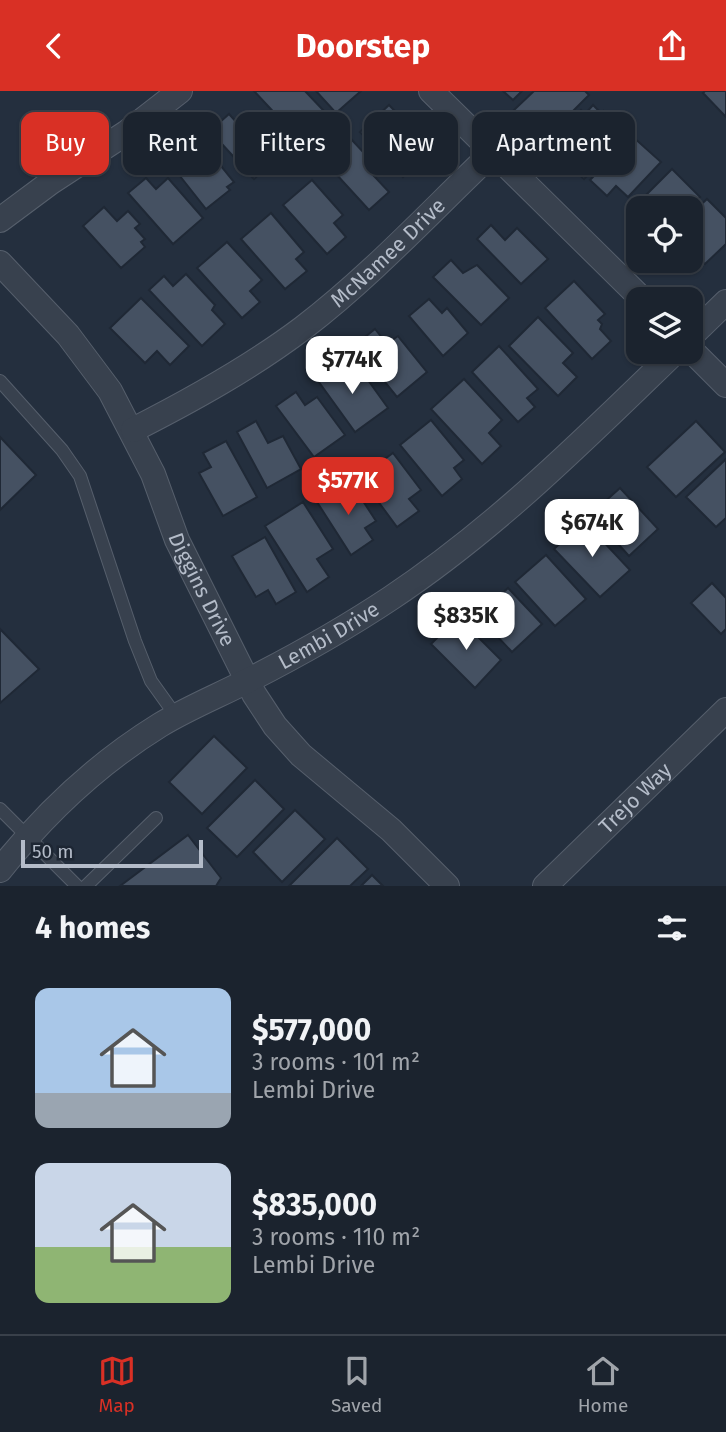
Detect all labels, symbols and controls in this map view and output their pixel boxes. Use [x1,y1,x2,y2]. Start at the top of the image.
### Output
icon: back [35,27,73,65]
text: Doorstep [296,27,430,65]
icon: share [653,27,691,65]
chip: Buy [21,112,109,175]
chip: Rent [123,112,221,175]
chip: Filters [235,112,350,175]
chip: New [364,112,458,175]
chip: Apartment [472,112,635,175]
street label: McNamee Drive [325,193,451,313]
map controls [626,196,703,364]
button: locate [626,196,703,273]
button: layers [626,287,703,364]
pin: $774K [303,337,401,396]
text: $774K [322,345,382,373]
pin: $577K [299,457,397,517]
text: $577K [318,466,378,494]
pin: $674K [543,499,641,559]
text: $674K [561,508,623,536]
street label: Diggins Drive [162,529,241,651]
pin: $835K [417,593,515,652]
street label: Lembi Drive [274,596,384,675]
text: $835K [434,601,498,629]
street label: Trejo Way [594,757,678,839]
scale bar [21,837,203,869]
text: 50 m [32,840,73,863]
icon: filters [653,909,691,947]
text: 4 homes [35,910,150,946]
text: $577,000 [252,1012,371,1048]
icon: home [91,1016,175,1100]
text: 3 rooms · 101 m² [252,1048,420,1076]
text: Lembi Drive [252,1076,375,1104]
text: $835,000 [252,1187,377,1223]
icon: home [91,1191,175,1275]
text: 3 rooms · 110 m² [252,1223,420,1251]
text: Lembi Drive [252,1251,375,1279]
tab: Map [98,1352,136,1417]
tab: Saved [331,1352,382,1417]
tab: Home [578,1352,628,1417]

